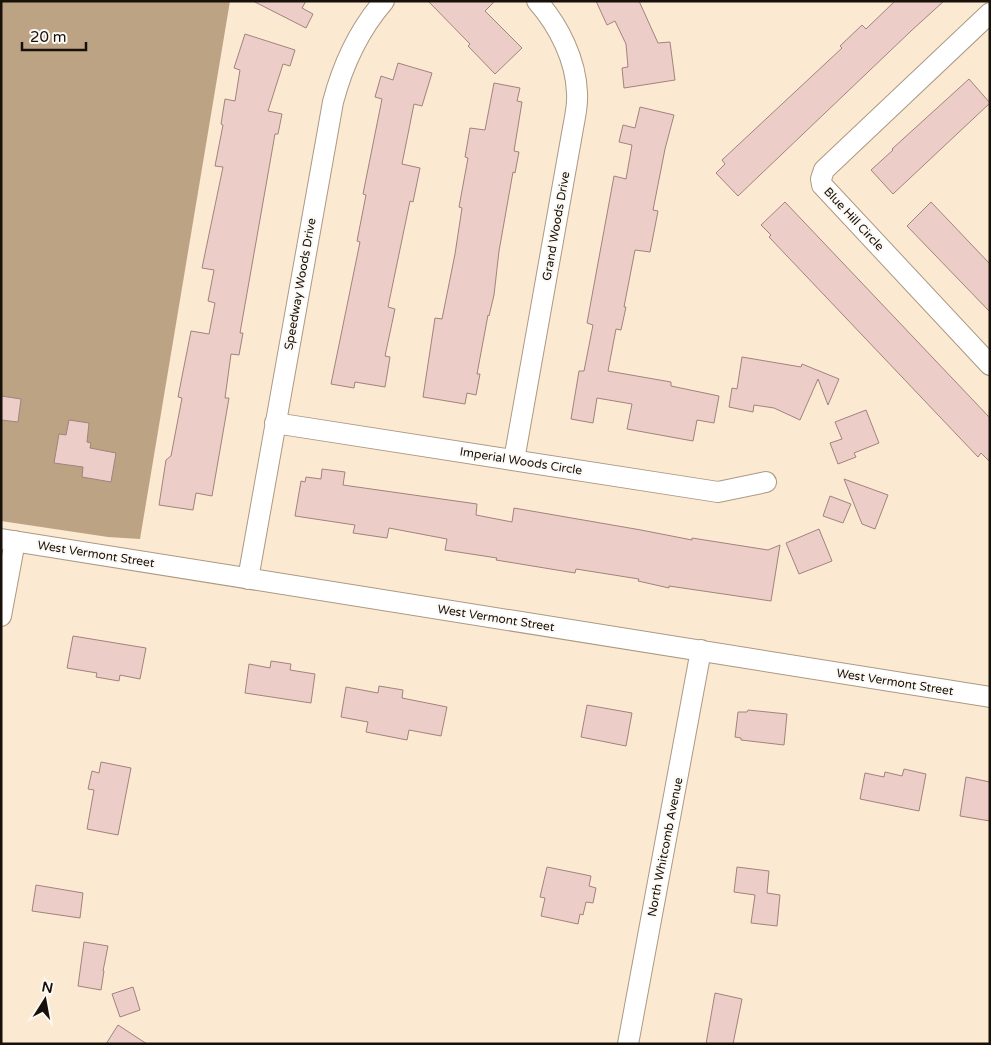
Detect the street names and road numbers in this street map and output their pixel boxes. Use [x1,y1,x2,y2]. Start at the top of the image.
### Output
street label: Grand Woods Drive [540,170,573,282]
street label: Blue Hill Circle [821,184,887,254]
street label: Speedway Woods Drive [281,217,319,351]
street label: Imperial Woods Circle [459,444,583,478]
street label: West Vermont Street [36,538,156,570]
street label: West Vermont Street [436,602,556,634]
street label: West Vermont Street [835,666,955,698]
street label: North Whitcomb Avenue [645,776,685,918]

